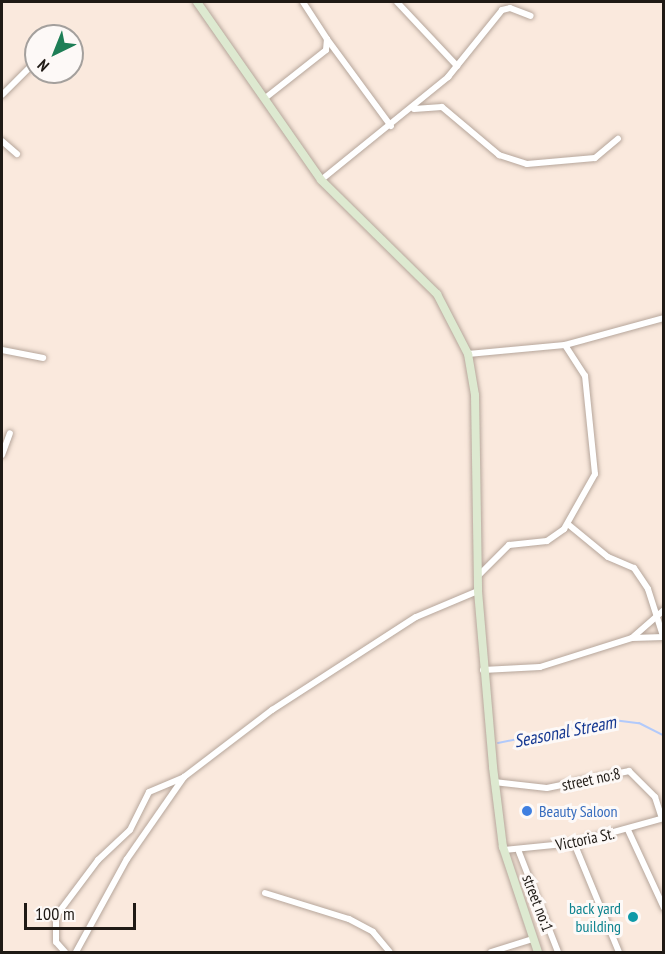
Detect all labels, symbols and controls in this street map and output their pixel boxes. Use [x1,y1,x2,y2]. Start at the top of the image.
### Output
north arrow [24,24,84,84]
text: N [33,55,53,76]
water label: Seasonal Stream [512,712,618,752]
street label: street no:8 [560,763,622,795]
place label: Beauty Saloon [539,801,618,821]
marker: Beauty Saloon [520,804,534,818]
street label: Victoria St. [554,823,616,855]
street label: street no:1 [518,872,558,934]
scale bar [27,891,140,929]
place label: back yard building [569,898,621,936]
text: 100 m [35,902,75,925]
marker: back yard building [626,910,640,924]

